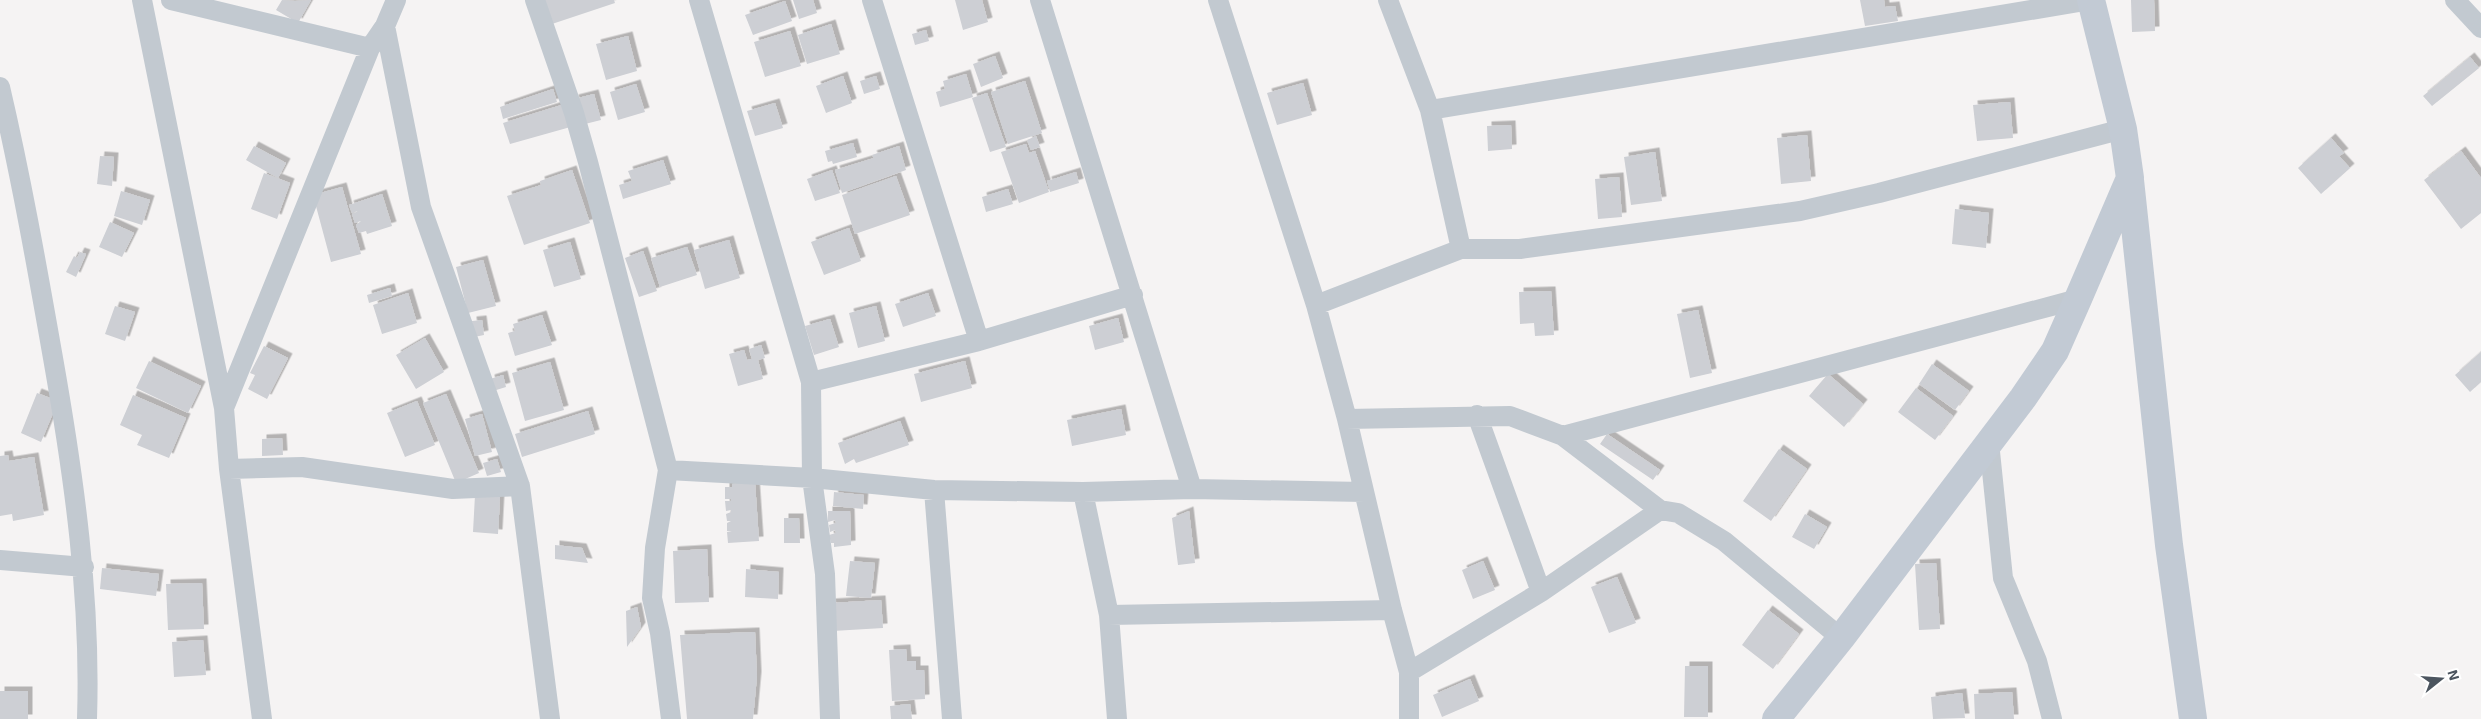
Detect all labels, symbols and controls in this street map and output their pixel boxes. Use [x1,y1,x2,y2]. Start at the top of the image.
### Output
north arrow [2416,654,2466,704]
text: N [2444,668,2464,682]

